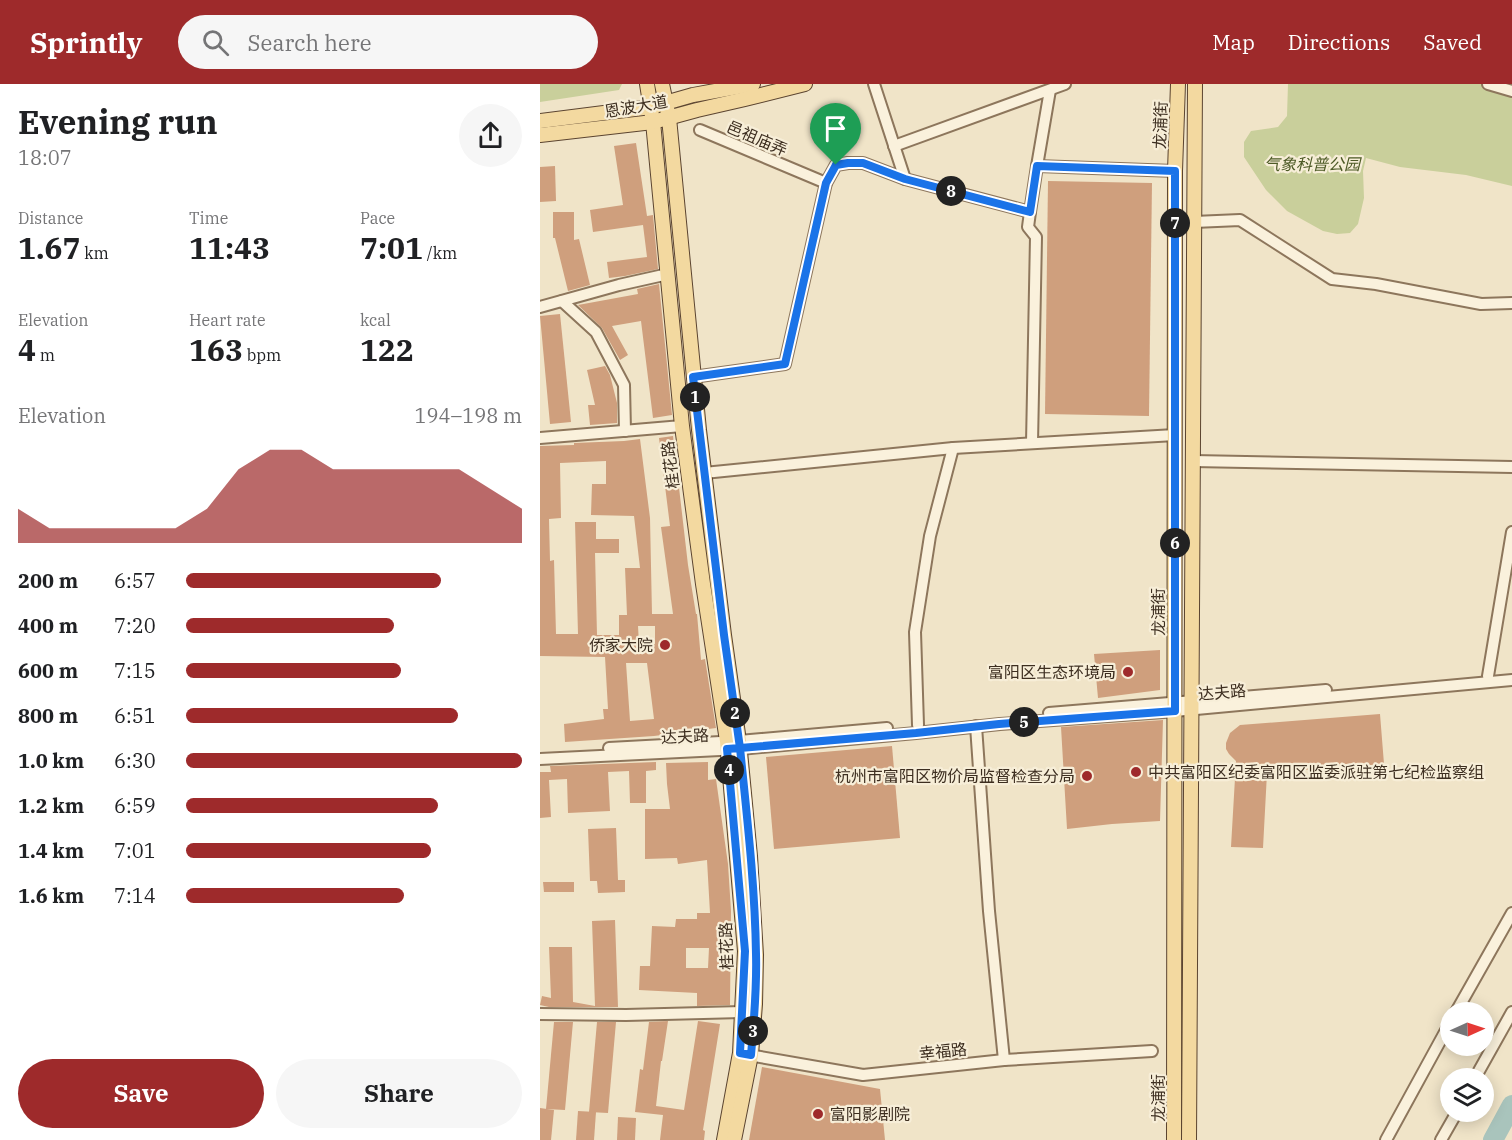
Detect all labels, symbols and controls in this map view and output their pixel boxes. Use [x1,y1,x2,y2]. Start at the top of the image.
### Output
search box [178,15,598,69]
text: Sprintly [30,24,142,61]
icon: search [199,26,232,59]
text: Search here [247,28,371,57]
text: Map [1212,28,1255,56]
text: Directions [1288,28,1390,56]
text: Saved [1423,28,1482,56]
street label: 恩波大道 [603,91,669,121]
text: Evening run [18,100,218,143]
street label: 龙浦街 [1149,101,1171,149]
pin [810,103,861,165]
button: share [459,104,522,167]
icon: arrive [819,112,852,145]
street label: 邑祖庙弄 [724,116,790,160]
text: 18:07 [18,144,72,171]
park label: 气象科普公园 [1264,154,1362,174]
pin: 8 [936,176,966,206]
text: 8 [946,181,956,201]
text: Distance [18,208,83,228]
text: Time [189,208,228,228]
text: Pace [360,208,395,228]
pin: 7 [1160,208,1190,238]
text: 7 [1170,213,1180,233]
text: 1.67 [18,228,80,267]
text: 11:43 [189,228,270,267]
text: 7:01 [360,228,423,267]
text: km [80,243,109,263]
text: /km [423,243,457,263]
text: Elevation [18,310,88,330]
text: Heart rate [189,310,266,330]
text: kcal [360,310,391,330]
text: 4 [18,330,36,369]
text: 163 [189,330,243,369]
text: 122 [360,330,414,369]
text: m [36,345,55,365]
text: bpm [243,345,281,365]
pin: 1 [680,382,710,412]
text: 1 [690,387,700,407]
text: Elevation [18,402,106,429]
text: 194–198 m [415,402,522,429]
street label: 桂花路 [657,440,683,490]
pin: 6 [1160,528,1190,558]
text: 6 [1170,533,1180,553]
text: 200 m [18,567,78,594]
text: 6:57 [114,567,156,594]
street label: 龙浦街 [1148,588,1168,636]
text: 400 m [18,612,78,639]
text: 7:20 [114,612,156,639]
place label: 侨家大院 [589,635,653,655]
marker: 侨家大院 [658,638,672,652]
text: 600 m [18,657,78,684]
text: 7:15 [114,657,156,684]
place label: 富阳区生态环境局 [988,662,1116,682]
marker: 富阳区生态环境局 [1121,665,1135,679]
street label: 达夫路 [1197,680,1247,704]
pin: 2 [720,698,750,728]
text: 800 m [18,702,78,729]
text: 6:51 [114,702,156,729]
text: 2 [730,703,740,723]
pin: 5 [1009,707,1039,737]
text: 5 [1019,712,1029,732]
street label: 达夫路 [661,725,709,747]
text: 1.0 km [18,747,84,774]
text: 6:30 [114,747,156,774]
pin: 4 [714,755,744,785]
text: 4 [724,760,734,780]
place label: 中共富阳区纪委富阳区监委派驻第七纪检监察组 [1148,762,1484,782]
marker: 中共富阳区纪委富阳区监委派驻第七纪检监察组 [1129,765,1143,779]
place label: 杭州市富阳区物价局监督检查分局 [835,766,1075,786]
marker: 杭州市富阳区物价局监督检查分局 [1080,769,1094,783]
text: 1.2 km [18,792,84,819]
text: 6:59 [114,792,156,819]
text: 1.4 km [18,837,84,864]
text: 7:01 [114,837,156,864]
text: 1.6 km [18,882,84,909]
text: 7:14 [114,882,156,909]
street label: 桂花路 [715,922,737,970]
north arrow [1440,1002,1494,1056]
map controls [1440,1002,1494,1122]
pin: 3 [738,1016,768,1046]
text: 3 [748,1021,758,1041]
street label: 幸福路 [918,1039,968,1063]
button: Save [18,1059,264,1128]
button: Share [276,1059,522,1128]
button: layers [1440,1068,1494,1122]
street label: 龙浦街 [1148,1074,1168,1122]
place label: 富阳影剧院 [830,1104,910,1124]
marker: 富阳影剧院 [811,1107,825,1121]

